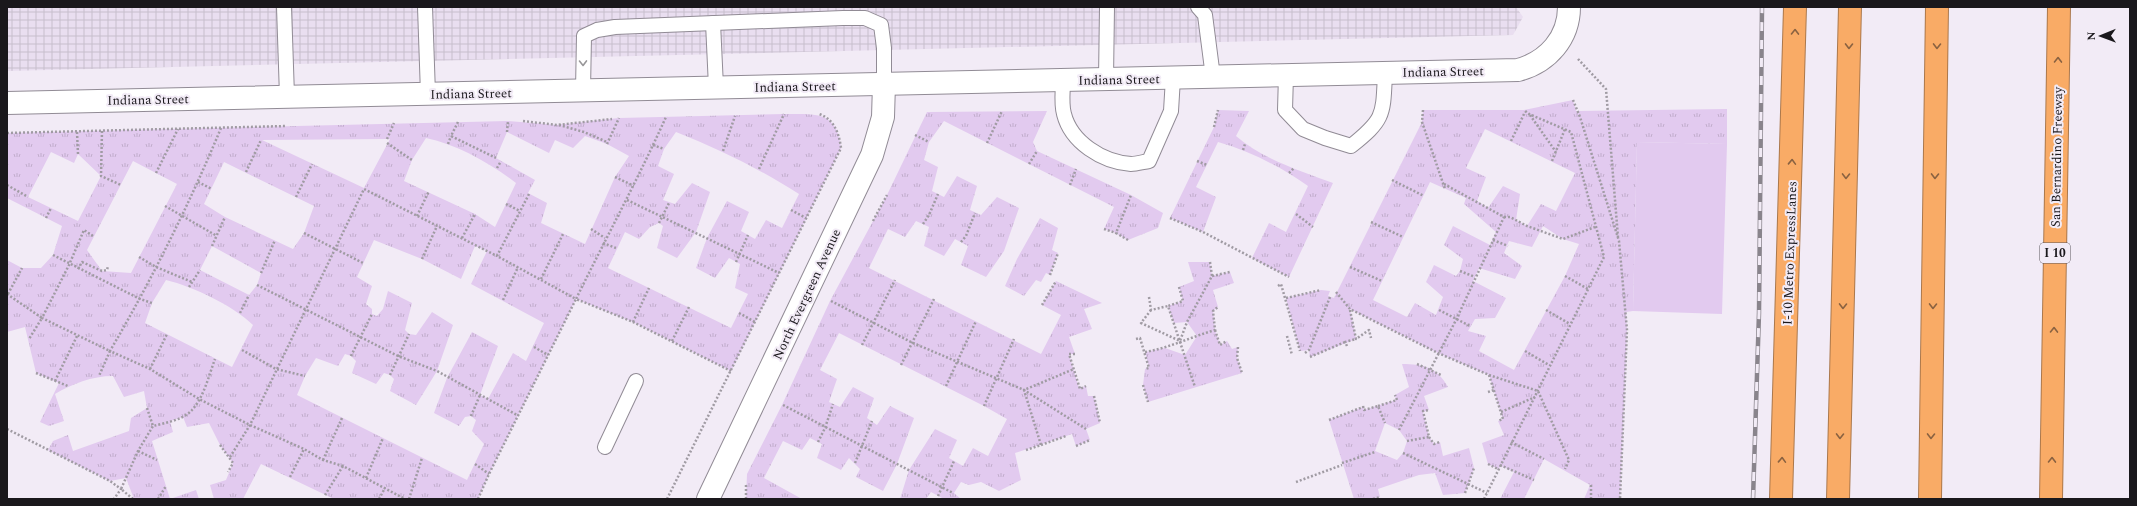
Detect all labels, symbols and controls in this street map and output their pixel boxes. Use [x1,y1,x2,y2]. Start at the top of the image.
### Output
north arrow [2081,16,2121,56]
one-way arrow [1791,29,1799,35]
text: N [2083,32,2100,41]
one-way arrow [1844,43,1853,49]
one-way arrow [1933,43,1941,49]
one-way arrow [2054,57,2062,63]
one-way arrow [579,60,587,66]
street label: Indiana Street [1402,61,1484,83]
street label: Indiana Street [1078,69,1160,91]
street label: Indiana Street [754,76,836,98]
street label: Indiana Street [430,83,512,105]
street label: San Bernardino Freeway [2046,86,2068,227]
street label: Indiana Street [107,89,189,111]
one-way arrow [1788,159,1796,165]
one-way arrow [1841,173,1850,179]
one-way arrow [1931,173,1939,179]
street label: I-10 Metro ExpressLanes [1777,181,1803,325]
street label: North Evergreen Avenue [768,226,846,363]
road number: I 10 [2040,243,2070,263]
one-way arrow [1838,303,1847,309]
one-way arrow [1929,303,1937,309]
one-way arrow [2049,327,2058,333]
one-way arrow [1835,433,1844,439]
one-way arrow [1927,433,1935,439]
one-way arrow [1778,457,1786,463]
one-way arrow [2047,457,2056,463]

